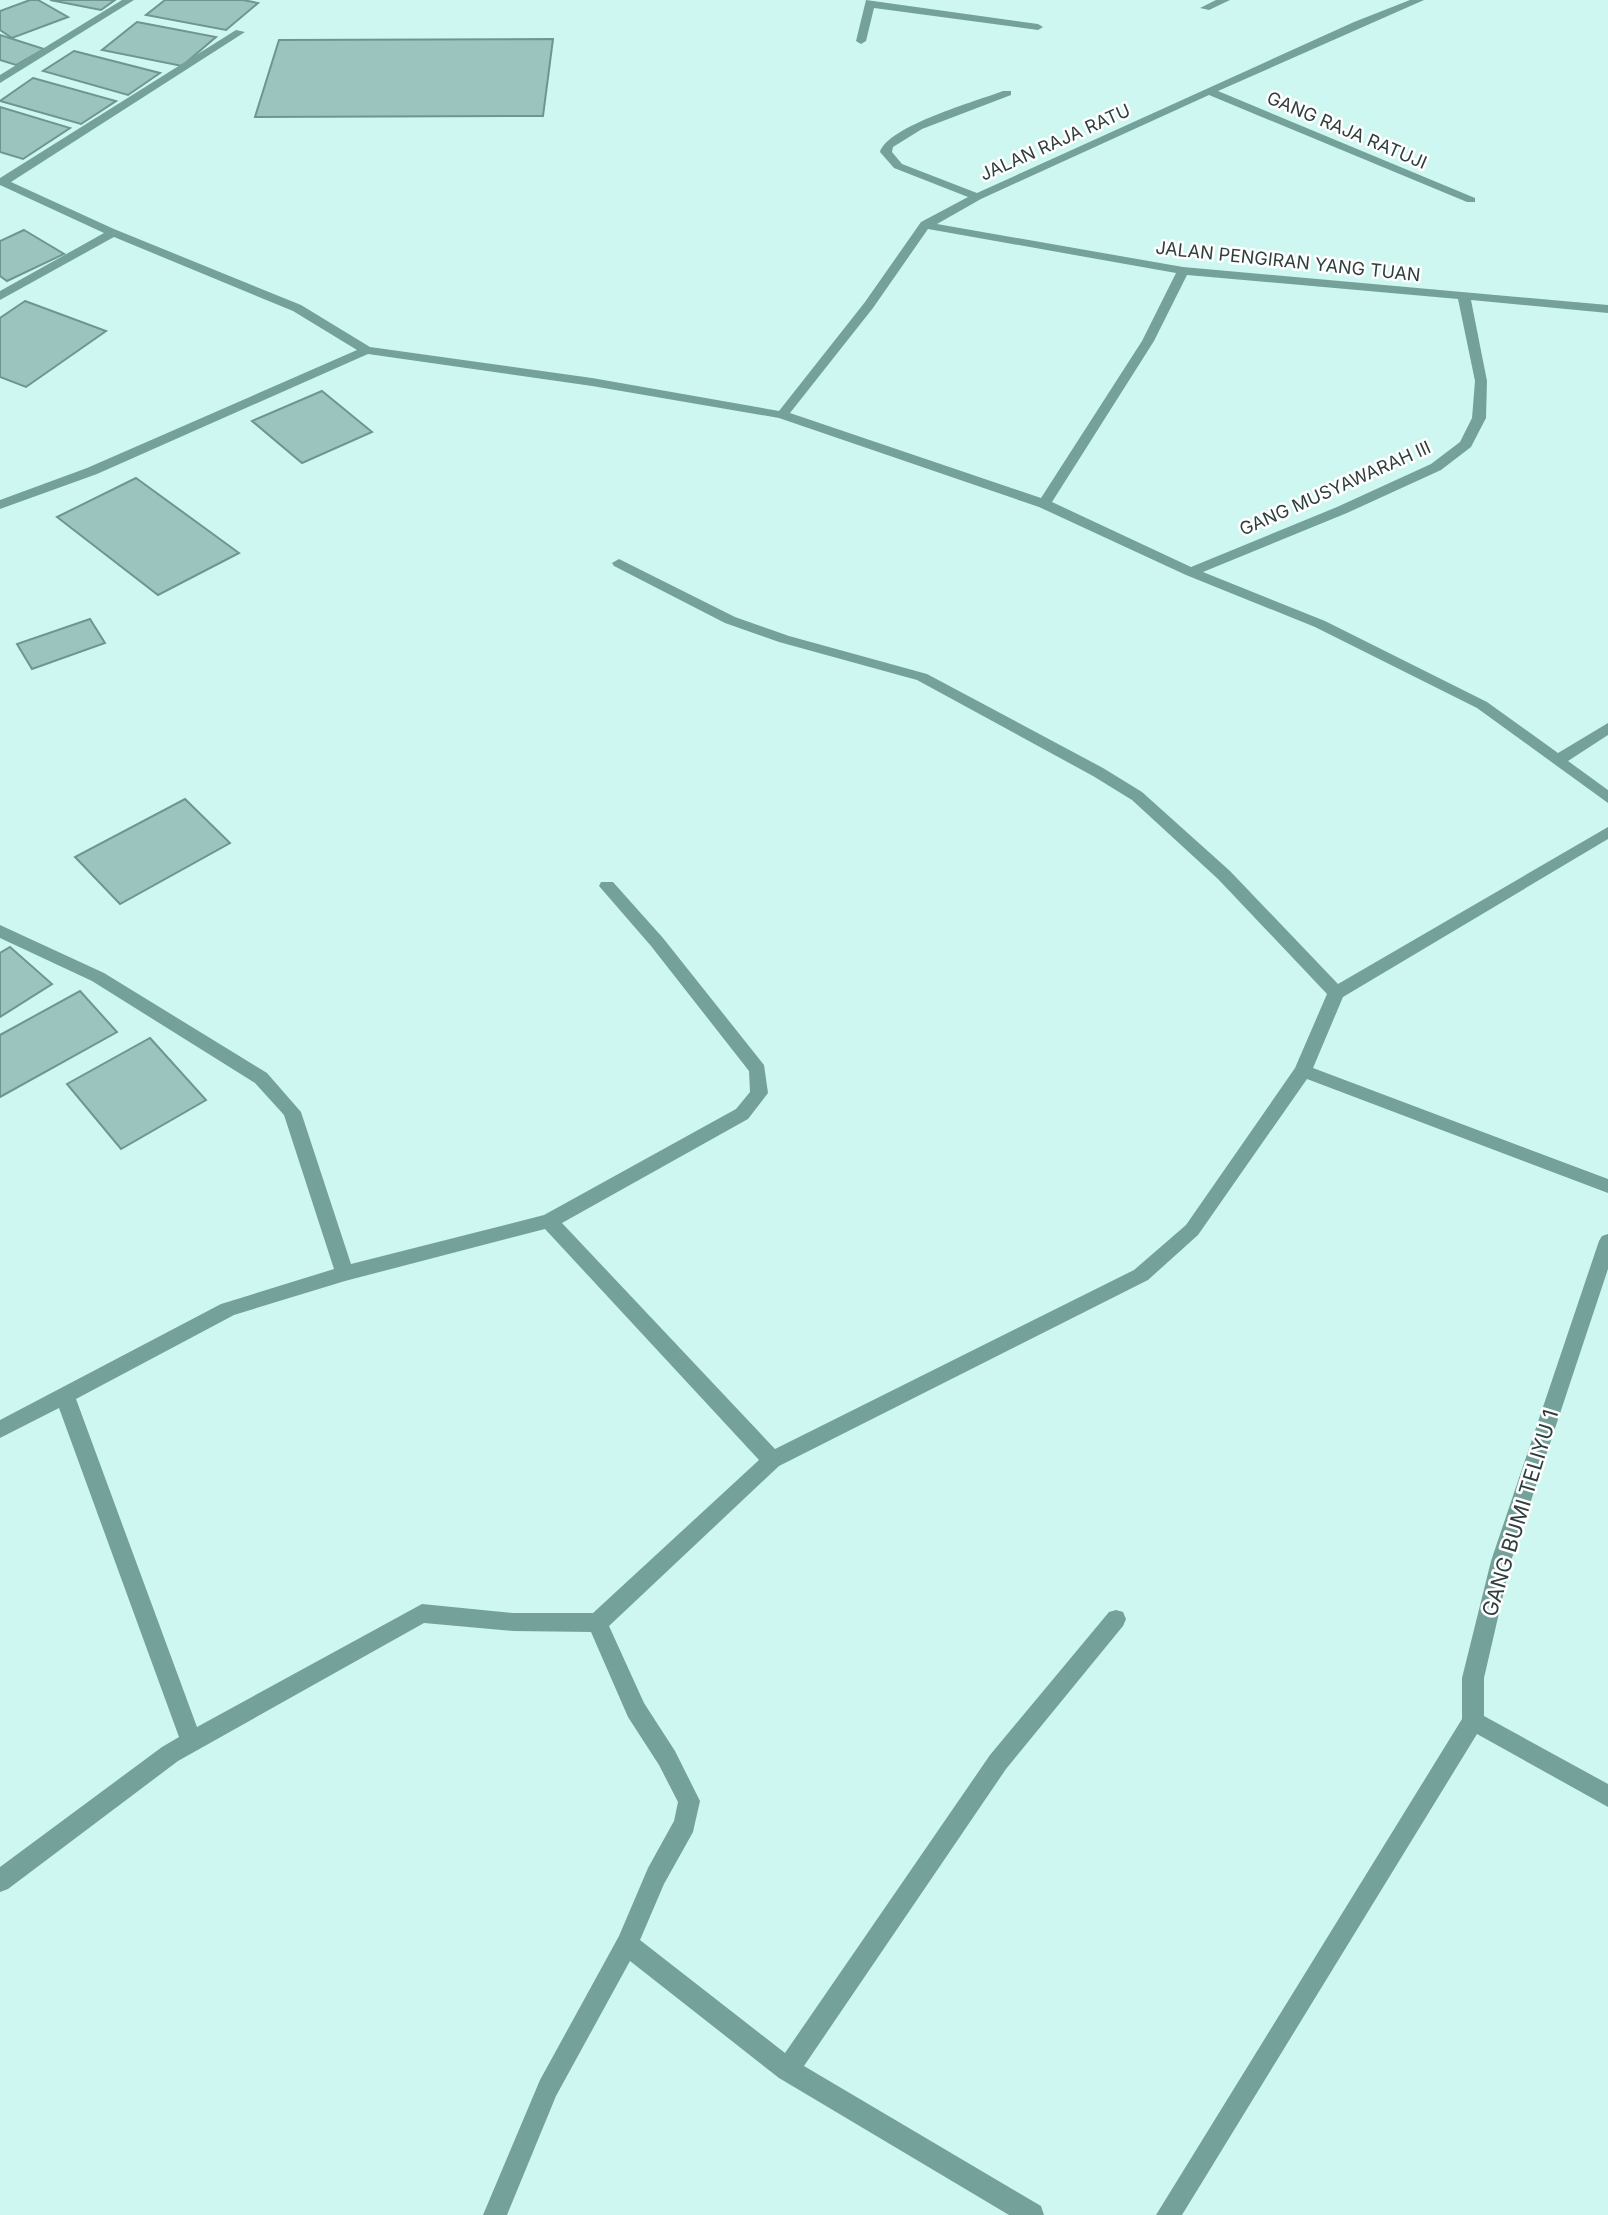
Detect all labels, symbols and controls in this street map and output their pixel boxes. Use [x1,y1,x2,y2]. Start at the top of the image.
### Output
street label: GANG RAJA RATUJI [1264,87,1430,173]
street label: JALAN RAJA RATU [977,99,1133,185]
street label: JALAN PENGIRAN YANG TUAN [1154,237,1422,285]
street label: GANG MUSYAWARAH III [1236,436,1434,540]
street label: GANG BUMI TELIYU 1 [1477,1407,1563,1619]

